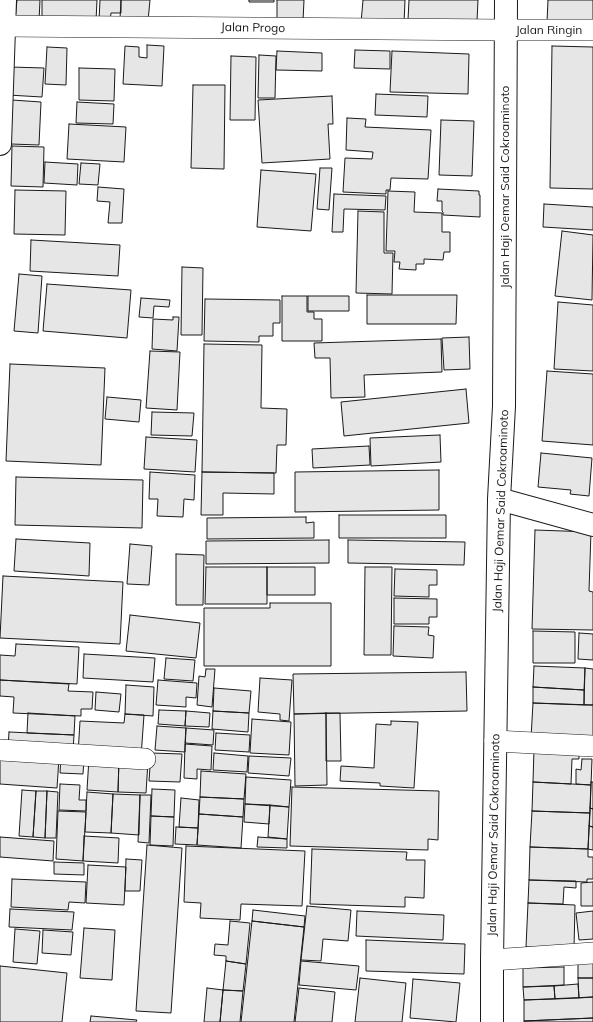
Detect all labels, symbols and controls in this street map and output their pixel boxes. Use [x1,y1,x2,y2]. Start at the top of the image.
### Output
street label: Jalan Progo [221,20,285,36]
street label: Jalan Ringin [516,23,582,37]
street label: Jalan Haji Oemar Said Cokroaminoto [498,86,512,288]
street label: Jalan Haji Oemar Said Cokroaminoto [490,409,512,613]
street label: Jalan Haji Oemar Said Cokroaminoto [485,733,503,937]

